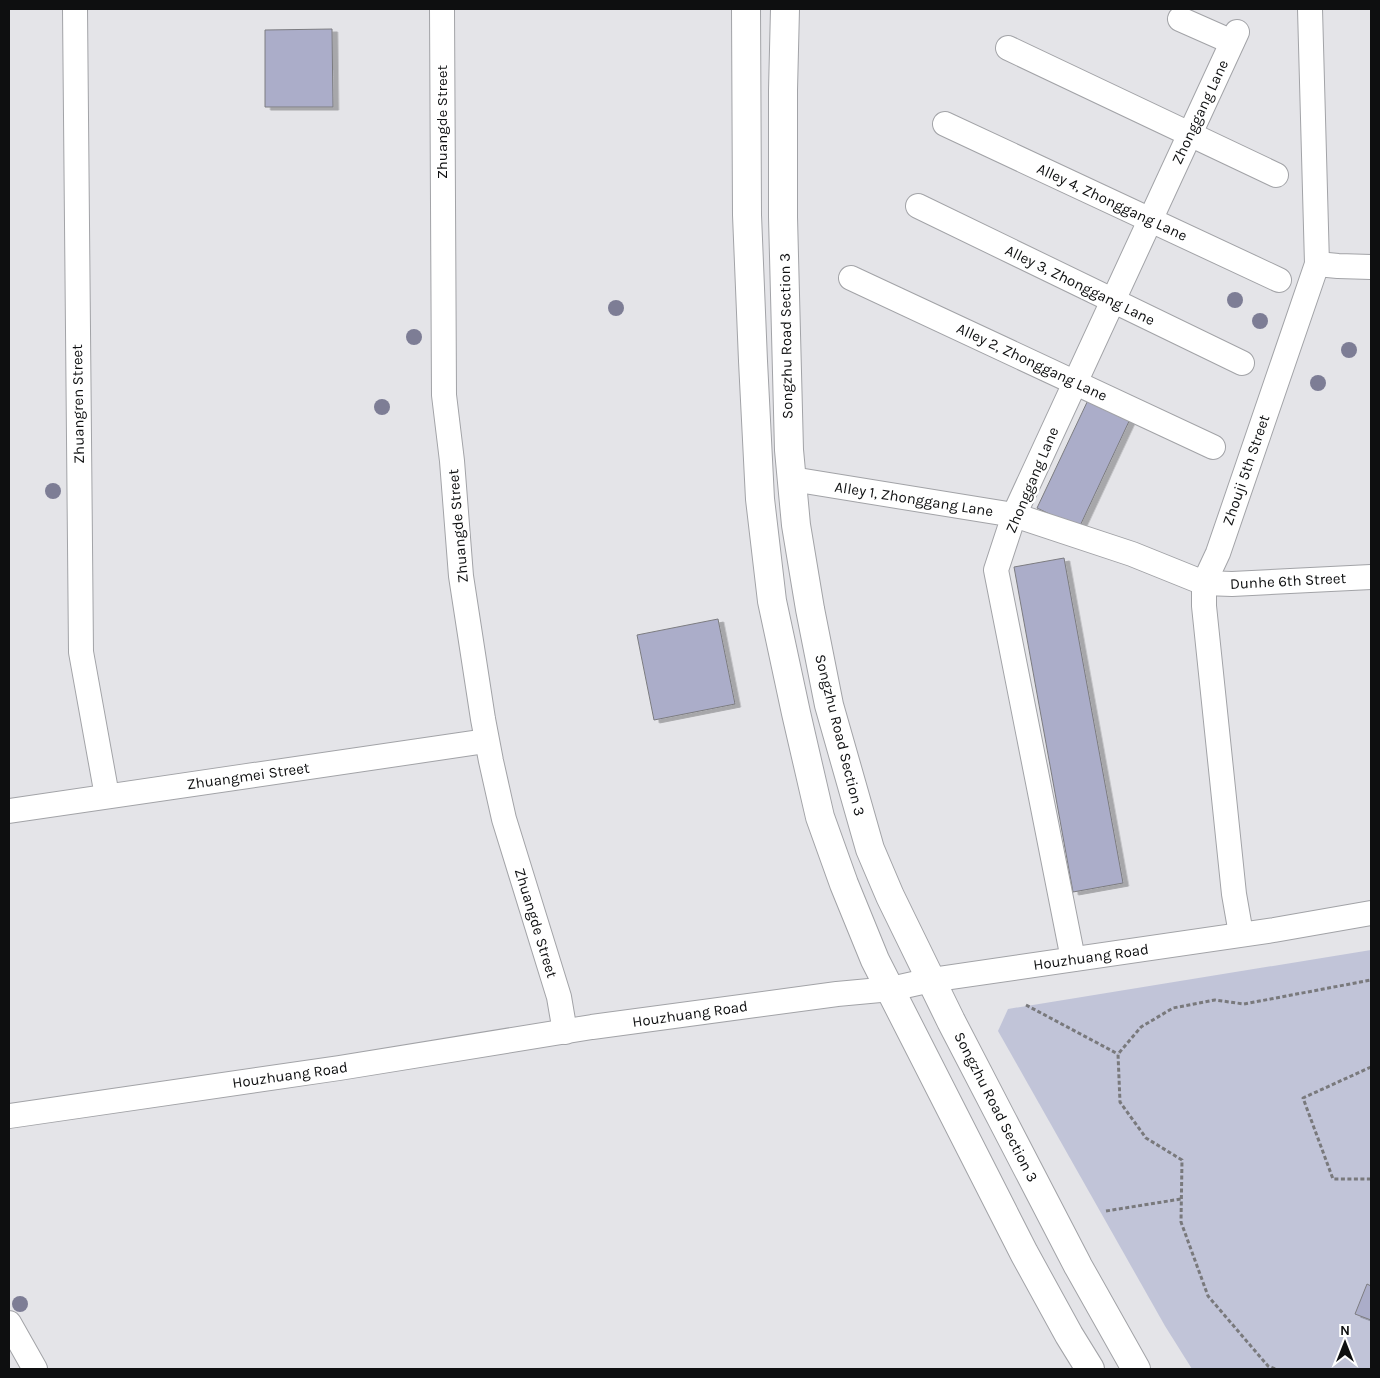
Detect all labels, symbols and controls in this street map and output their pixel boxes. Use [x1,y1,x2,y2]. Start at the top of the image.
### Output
street label: Zhonggang Lane [1168,57,1232,167]
street label: Zhuangde Street [433,65,451,179]
street label: Alley 4, Zhonggang Lane [1034,159,1190,245]
street label: Alley 3, Zhonggang Lane [1002,241,1158,329]
street label: Songzhu Road Section 3 [776,253,796,419]
street label: Alley 2, Zhonggang Lane [954,319,1110,405]
street label: Zhuangren Street [68,344,88,464]
street label: Zhouji 5th Street [1219,412,1273,528]
street label: Zhonggang Lane [1002,424,1062,536]
street label: Zhuangde Street [444,468,472,584]
street label: Alley 1, Zhonggang Lane [833,478,995,520]
street label: Dunhe 6th Street [1229,569,1347,593]
street label: Songzhu Road Section 3 [811,652,869,818]
street label: Zhuangmei Street [185,758,311,794]
street label: Zhuangde Street [511,866,561,981]
street label: Houzhuang Road [1032,940,1150,974]
street label: Houzhuang Road [631,997,749,1031]
street label: Songzhu Road Section 3 [950,1029,1042,1185]
street label: Houzhuang Road [231,1058,349,1092]
north arrow [1320,1318,1370,1368]
text: N [1340,1322,1350,1339]

